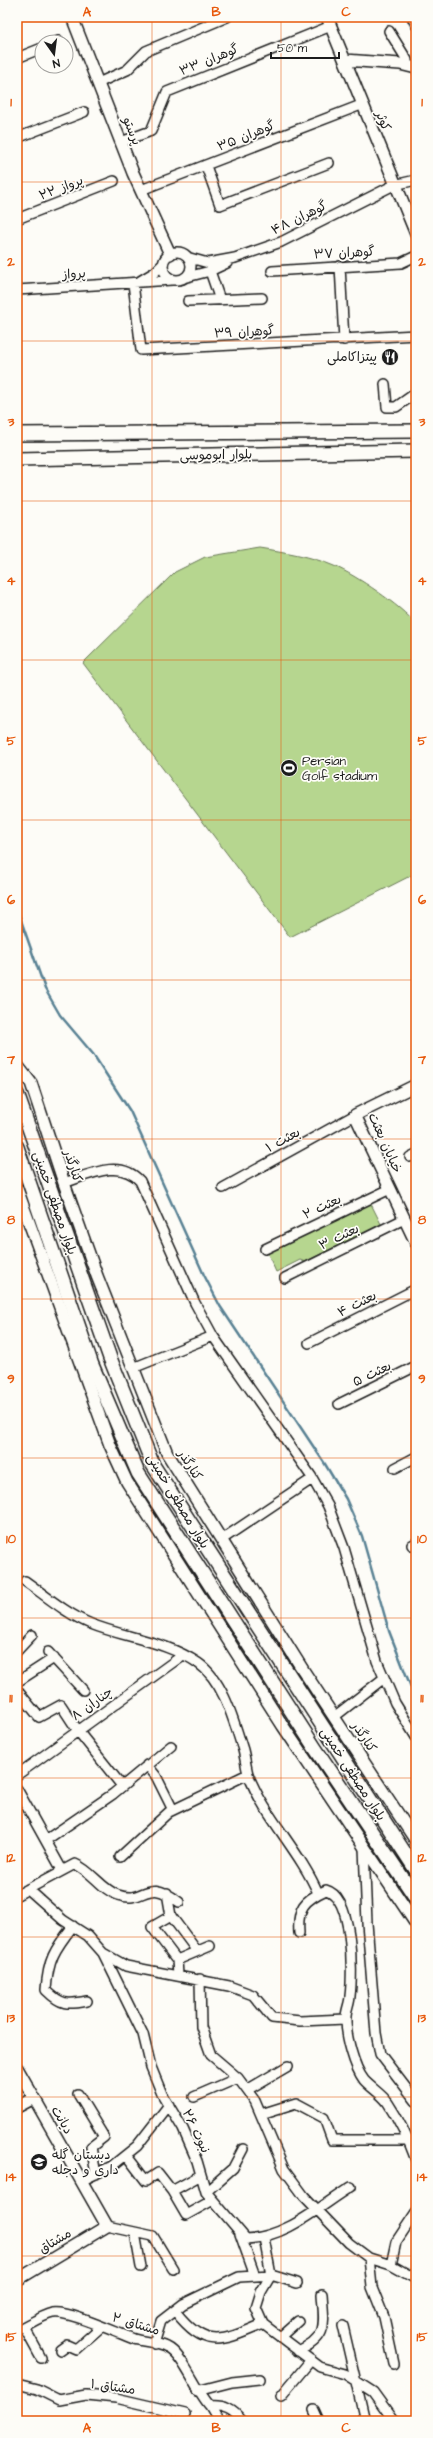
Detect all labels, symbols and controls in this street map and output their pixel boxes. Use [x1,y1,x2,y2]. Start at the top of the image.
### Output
text: A [83,3,92,21]
text: B [211,3,221,21]
text: C [341,3,351,21]
north arrow [34,34,74,74]
scale bar [271,34,339,60]
street label: گوهران ۳۳ [177,40,242,80]
text: 50 m [277,40,308,57]
text: N [51,55,61,71]
text: 1 [10,93,12,111]
text: 1 [421,93,423,111]
street label: کوثر [371,108,395,134]
street label: پرستو [118,113,146,148]
street label: گوهران ۳۵ [214,116,278,156]
street label: پرواز ۲۲ [36,171,86,205]
street label: گوهران ۴۸ [268,197,330,239]
street label: گوهران ۳۷ [313,242,375,264]
text: 2 [6,253,15,271]
text: 2 [417,253,426,271]
street label: پرواز [61,264,86,284]
street label: گوهران ۳۹ [214,321,275,343]
restaurant icon: پیتزاکاملی [380,347,400,367]
place label: پیتزاکاملی [327,348,377,366]
text: 3 [7,413,15,431]
text: 3 [418,413,426,431]
street label: بلوار ابوموسی [180,445,252,465]
text: 4 [7,572,16,590]
text: 4 [418,572,427,590]
text: 5 [6,732,16,750]
text: 5 [417,732,427,750]
place label: Persian Golf stadium [302,752,378,785]
sports icon: Persian Golf stadium [279,758,299,778]
text: 6 [7,891,16,909]
text: 6 [418,891,427,909]
text: 7 [6,1051,16,1069]
text: 7 [417,1051,427,1069]
street label: خیابان بعثت [364,1110,406,1176]
street label: بعثت ۱ [263,1123,303,1157]
street label: کنارگذر [59,1147,87,1185]
street label: بلوار مصطفی خمینی [29,1149,81,1257]
street label: بعثت ۲ [300,1190,344,1224]
text: 8 [7,1211,16,1229]
text: 8 [418,1211,427,1229]
street label: بعثت ۳ [316,1220,362,1254]
street label: بعثت ۴ [334,1286,380,1322]
street label: بعثت ۵ [350,1357,394,1391]
text: 9 [7,1370,15,1388]
text: 9 [418,1370,426,1388]
street label: کنارگذر [173,1445,207,1484]
street label: بلوار مصطفی خمینی [142,1450,214,1552]
text: 10 [6,1530,17,1548]
text: 10 [417,1530,428,1548]
street label: چناران ۸ [68,1683,116,1725]
text: 11 [9,1689,13,1707]
text: 11 [420,1689,424,1707]
street label: کنارگذر [347,1717,381,1756]
street label: بلوار مصطفی خمینی [316,1724,390,1824]
text: 12 [6,1849,16,1867]
text: 12 [417,1849,427,1867]
text: 13 [7,2009,16,2027]
text: 13 [418,2009,427,2027]
street label: دیانت [47,2103,77,2137]
street label: نبوت ۲۶ [178,2106,214,2156]
place label: دبستان گله داری و دجله [52,2146,119,2179]
school or university icon: دبستان گله داری و دجله [29,2152,49,2172]
text: 14 [6,2168,16,2186]
text: 14 [417,2168,427,2186]
street label: مشتاق [35,2224,75,2258]
street label: مشتاق ۲ [110,2308,162,2340]
text: 15 [6,2328,17,2346]
text: 15 [417,2328,428,2346]
street label: مشتاق ۱ [89,2375,137,2399]
text: A [83,2419,92,2437]
text: B [211,2419,221,2437]
text: C [341,2419,351,2437]

